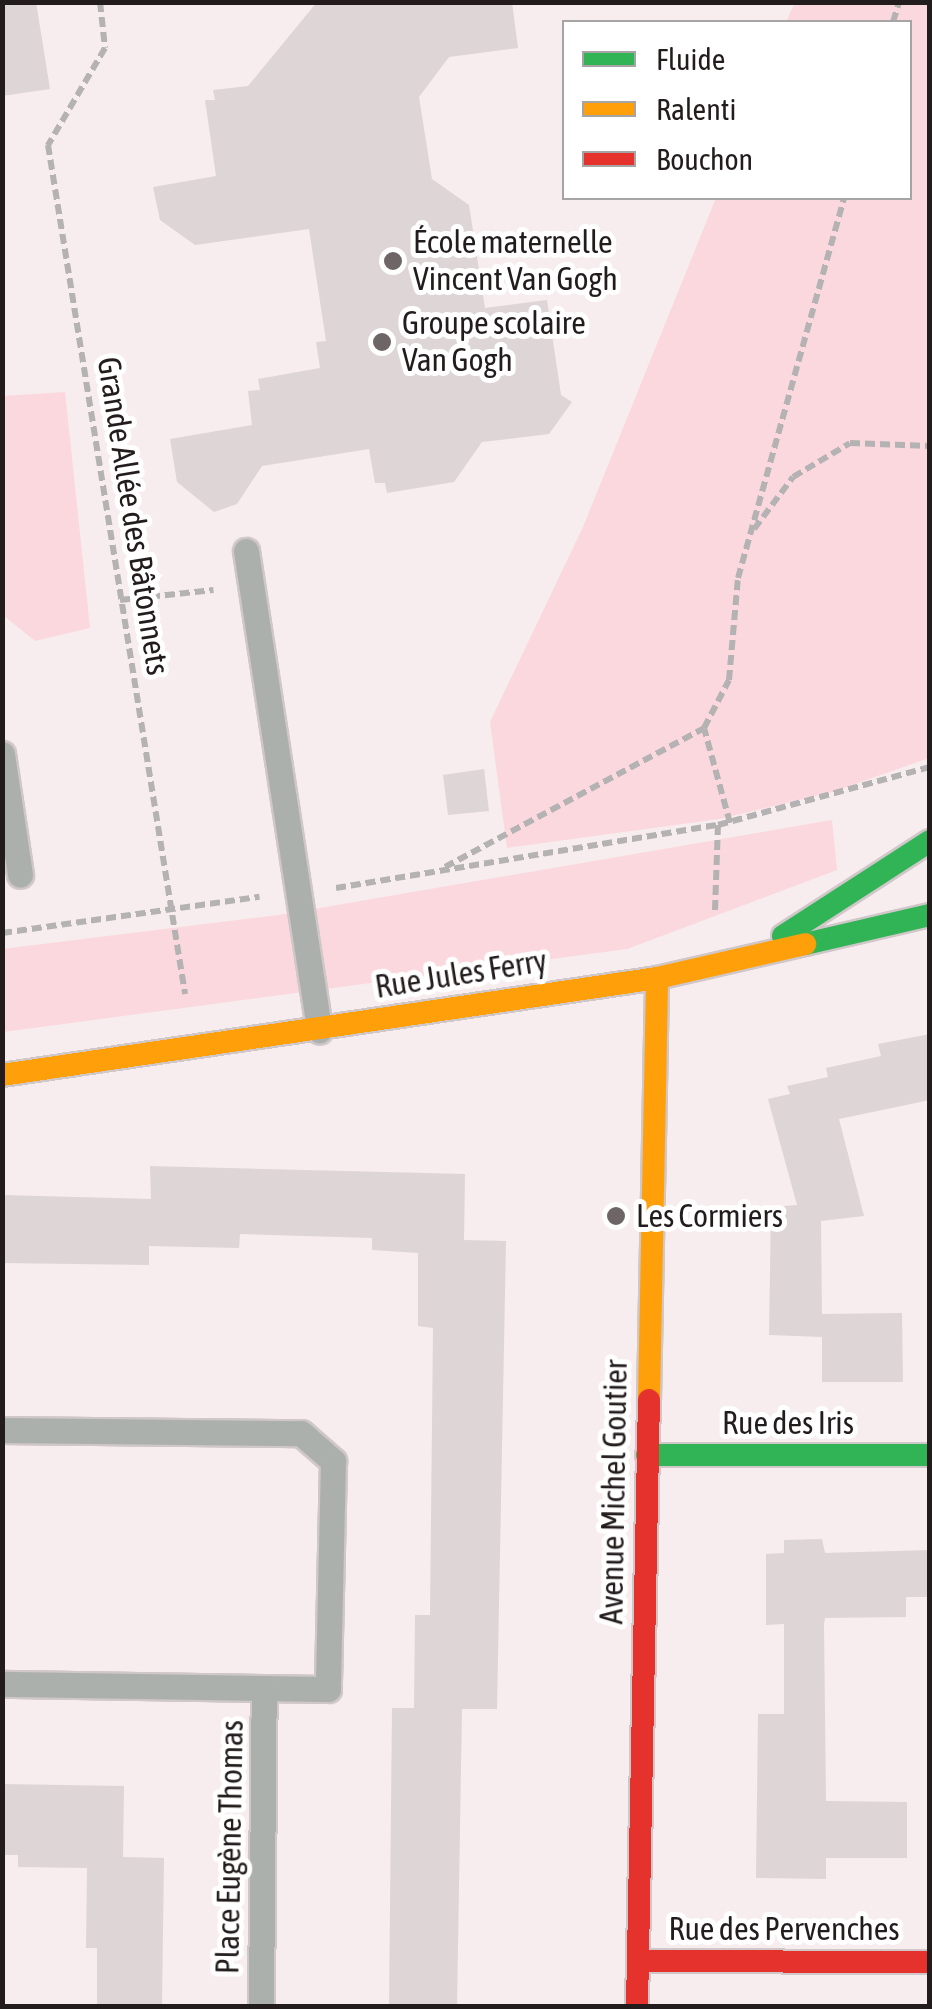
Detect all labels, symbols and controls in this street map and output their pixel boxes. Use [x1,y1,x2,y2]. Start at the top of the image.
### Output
legend [562,20,912,200]
text: Fluide [656,42,725,76]
text: Ralenti [656,92,736,126]
text: Bouchon [656,142,753,176]
place label: École maternelle Vincent Van Gogh [413,224,618,299]
marker: École maternelle Vincent Van Gogh [382,250,404,272]
place label: Groupe scolaire Van Gogh [402,305,586,380]
marker: Groupe scolaire Van Gogh [371,331,393,353]
street label: Grande Allée des Bâtonnets [89,354,177,678]
street label: Rue Jules Ferry [372,941,550,1007]
place label: Les Cormiers [636,1197,783,1235]
marker: Les Cormiers [605,1205,627,1227]
street label: Avenue Michel Goutier [592,1359,636,1625]
street label: Rue des Iris [722,1404,854,1442]
street label: Place Eugène Thomas [209,1720,251,1974]
street label: Rue des Pervenches [668,1910,900,1948]

